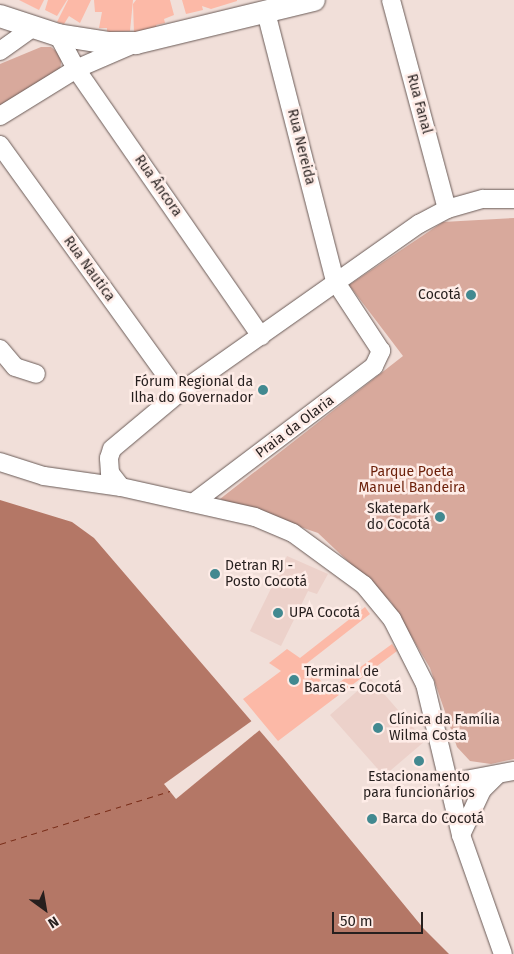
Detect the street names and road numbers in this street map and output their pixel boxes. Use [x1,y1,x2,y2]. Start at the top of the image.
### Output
street label: Rua Fanal [403,72,435,136]
street label: Rua Nereida [283,107,319,187]
street label: Rua Âncora [131,152,185,220]
street label: Rua Nautica [60,233,118,305]
street label: Praia da Olaria [253,392,337,462]

